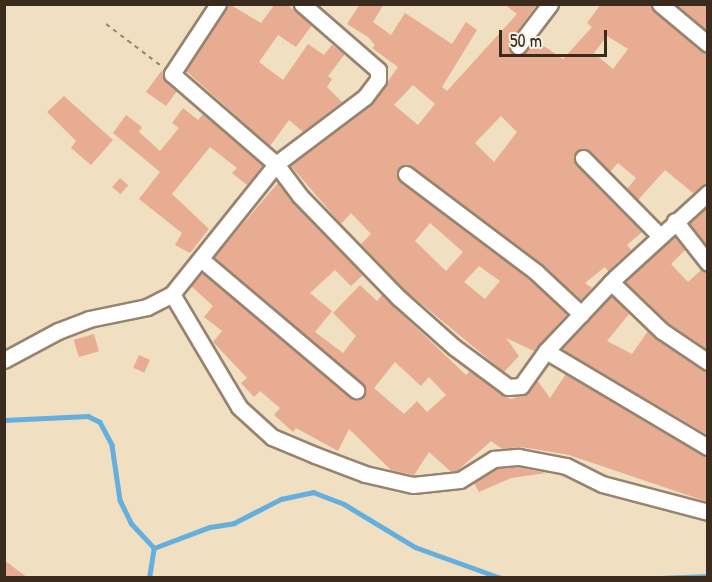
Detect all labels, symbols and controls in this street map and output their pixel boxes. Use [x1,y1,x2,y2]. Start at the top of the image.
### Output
scale bar [502,18,610,56]
text: 50 m [510,28,542,53]

